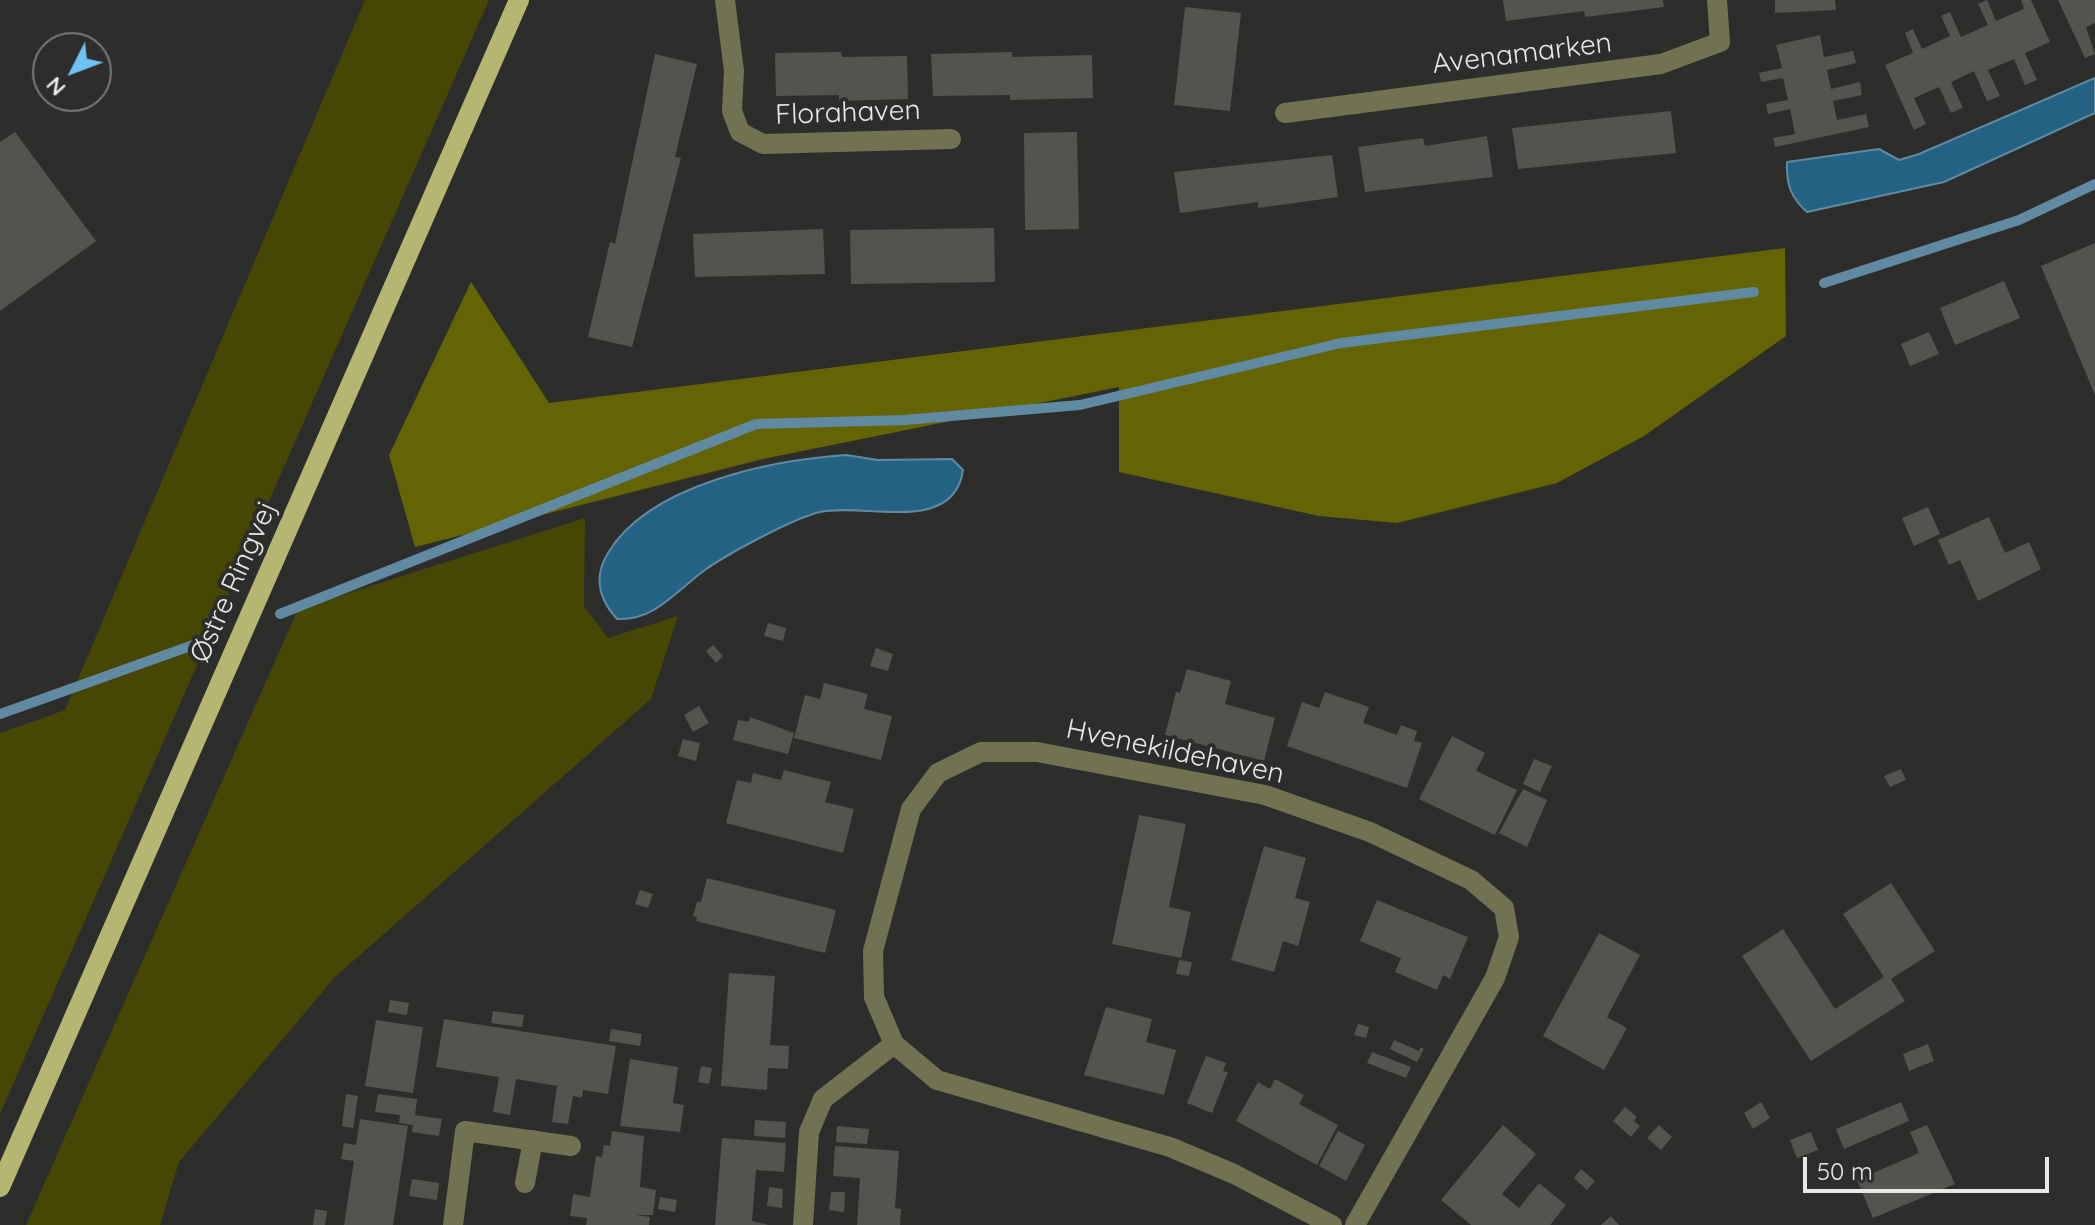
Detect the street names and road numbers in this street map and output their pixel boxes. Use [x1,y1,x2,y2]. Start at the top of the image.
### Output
street label: Avenamarken [1430,26,1614,82]
street label: Florahaven [775,94,921,132]
street label: Østre Ringvej [183,496,285,668]
street label: Hvenekildehaven [1063,713,1287,791]

